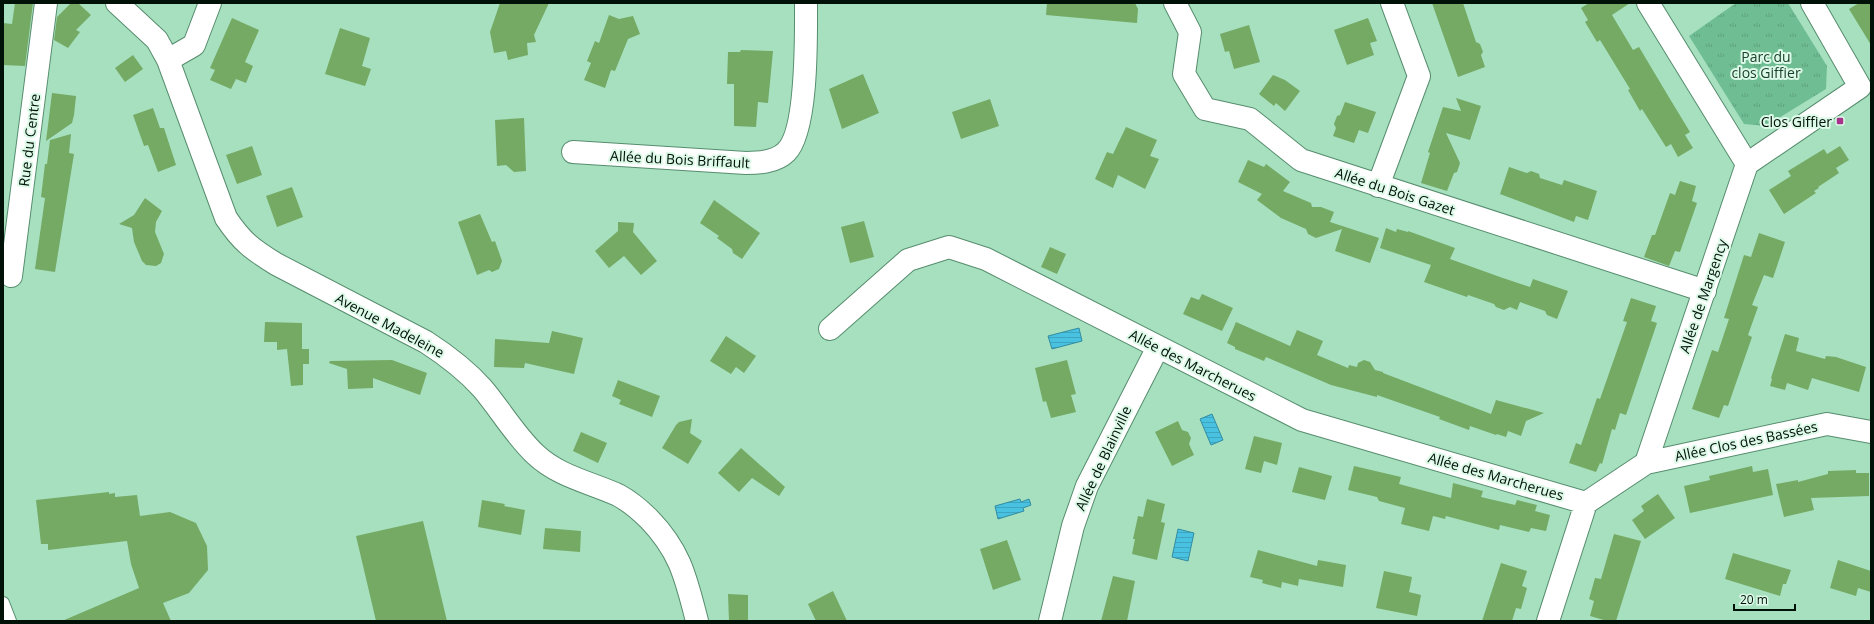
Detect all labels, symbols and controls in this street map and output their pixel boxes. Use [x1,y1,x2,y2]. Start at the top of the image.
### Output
park label: Parc du clos Giffier [1731,47,1801,82]
street label: Rue du Centre [14,92,44,187]
place label: Clos Giffier [1761,112,1832,131]
marker: Clos Giffier [1835,116,1845,126]
street label: Allée du Bois Briffault [610,146,750,172]
street label: Allée du Bois Gazet [1333,163,1457,219]
street label: Allée de Margency [1675,236,1732,355]
street label: Avenue Madeleine [332,288,448,362]
street label: Allée des Marcherues [1126,325,1260,405]
street label: Allée de Blainville [1070,403,1136,513]
street label: Allée Clos des Bassées [1673,416,1820,465]
street label: Allée des Marcherues [1426,448,1566,505]
scale bar [1734,586,1795,612]
text: 20 m [1740,591,1768,608]

